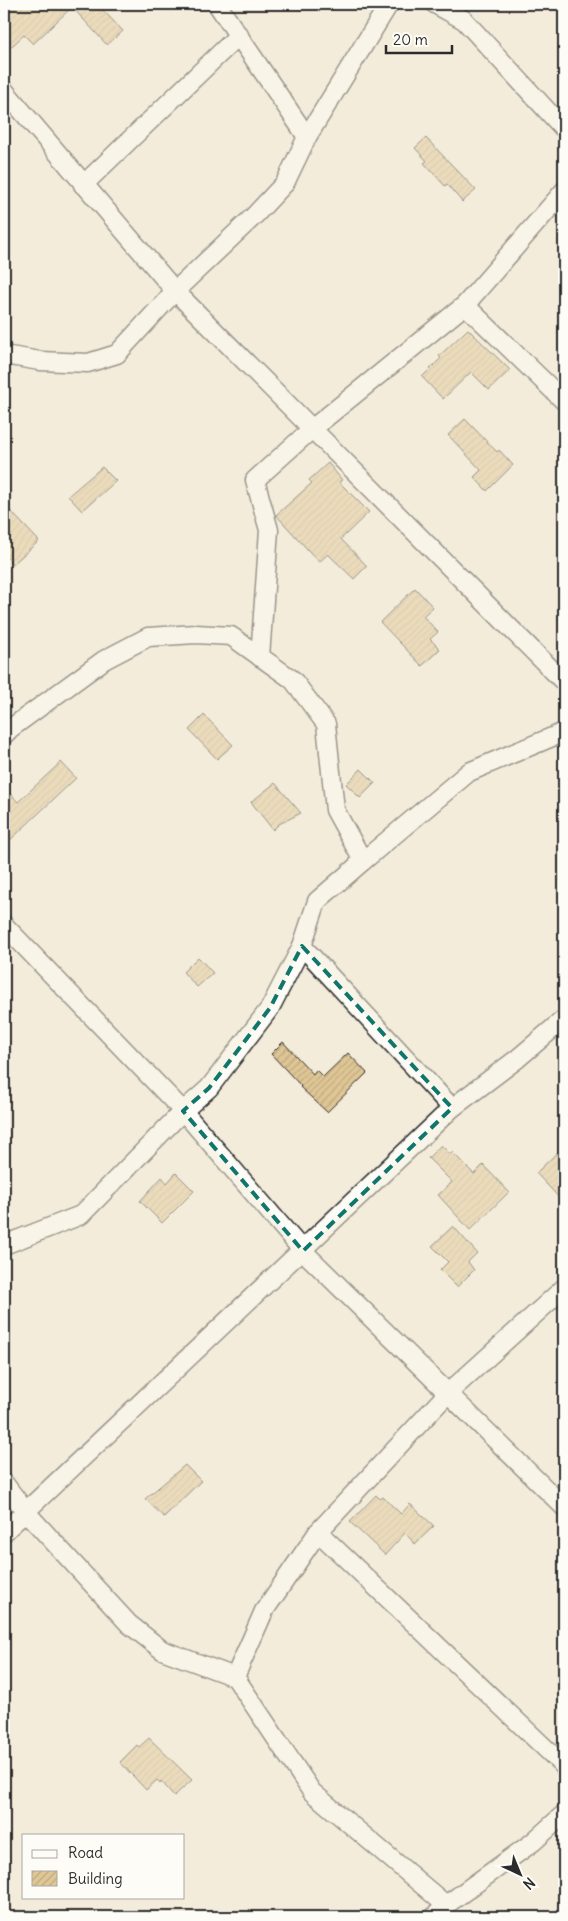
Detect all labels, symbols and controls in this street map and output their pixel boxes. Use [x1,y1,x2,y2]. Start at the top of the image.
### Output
scale bar [386,22,452,54]
text: 20 m [393,30,428,49]
legend [22,1834,185,1898]
text: Road [68,1843,103,1862]
north arrow [496,1848,546,1898]
text: Building [68,1869,123,1888]
text: N [519,1874,539,1893]

